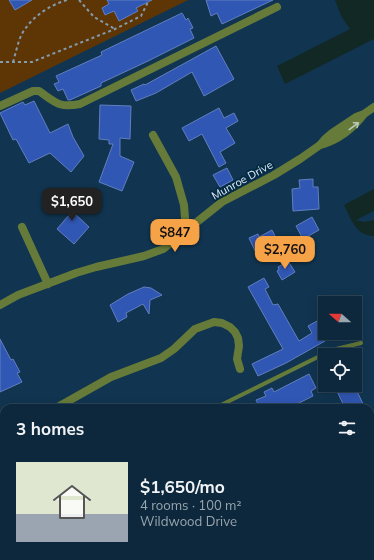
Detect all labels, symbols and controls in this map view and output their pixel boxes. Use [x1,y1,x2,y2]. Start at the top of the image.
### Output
one-way arrow [348,122,359,130]
street label: Munroe Drive [209,157,275,203]
pin: $1,650 [39,188,105,222]
text: $1,650 [51,193,93,209]
pin: $847 [151,219,199,253]
text: $847 [159,224,191,240]
pin: $2,760 [252,236,318,270]
text: $2,760 [264,241,306,257]
north arrow [318,296,362,340]
map controls [318,296,362,392]
button: locate [318,348,362,392]
icon: filters [336,417,358,439]
text: 3 homes [16,418,84,439]
text: $1,650/mo [140,476,225,497]
icon: home [48,478,96,526]
text: 4 rooms · 100 m² [140,497,241,513]
text: Wildwood Drive [140,513,237,529]

